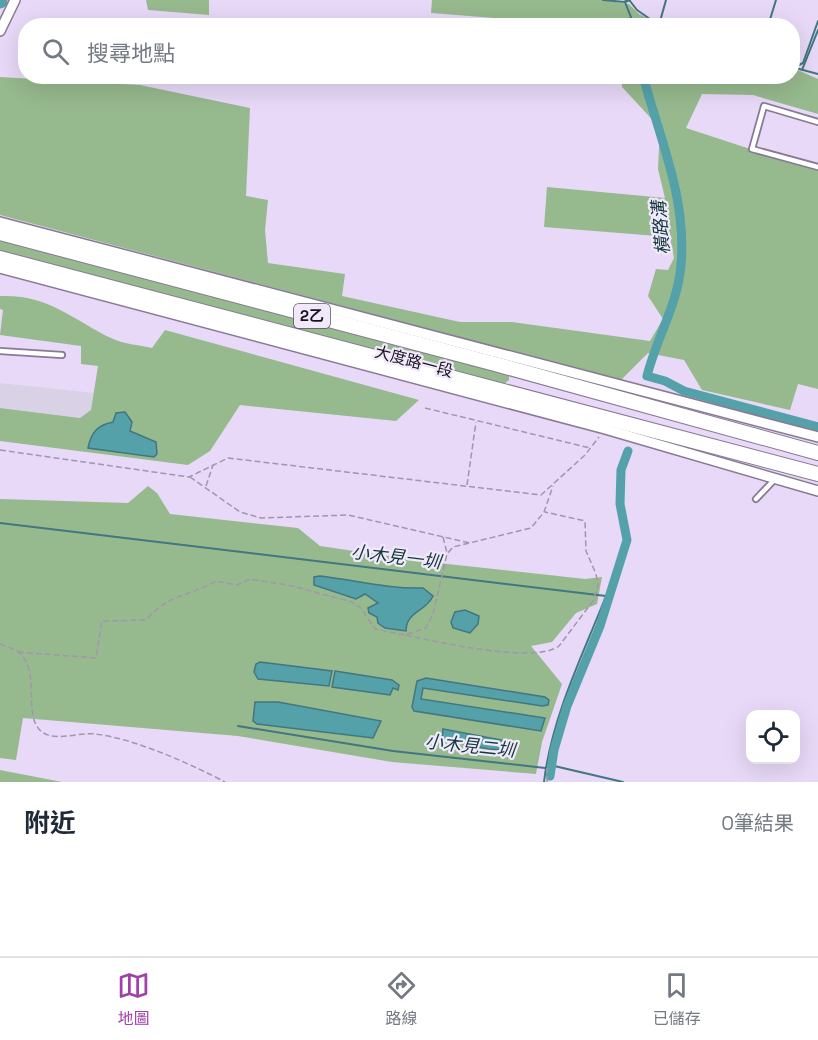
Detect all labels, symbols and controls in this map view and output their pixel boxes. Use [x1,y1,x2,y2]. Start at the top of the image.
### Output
search box [18,18,800,84]
icon: search [39,35,72,68]
text: 搜尋地點 [87,39,175,67]
water label: 橫路溝 [646,197,674,256]
road number: 2乙 [294,304,330,328]
street label: 大度路一段 [373,341,455,382]
water label: 小木見一圳 [350,540,445,574]
map controls [746,710,800,764]
button: locate [746,710,800,764]
water label: 小木見二圳 [424,729,519,762]
text: 附近 [24,806,76,840]
text: 0筆結果 [721,810,794,836]
tab: 地圖 [117,969,150,1029]
tab: 路線 [385,969,418,1029]
tab: 已儲存 [653,969,701,1029]

